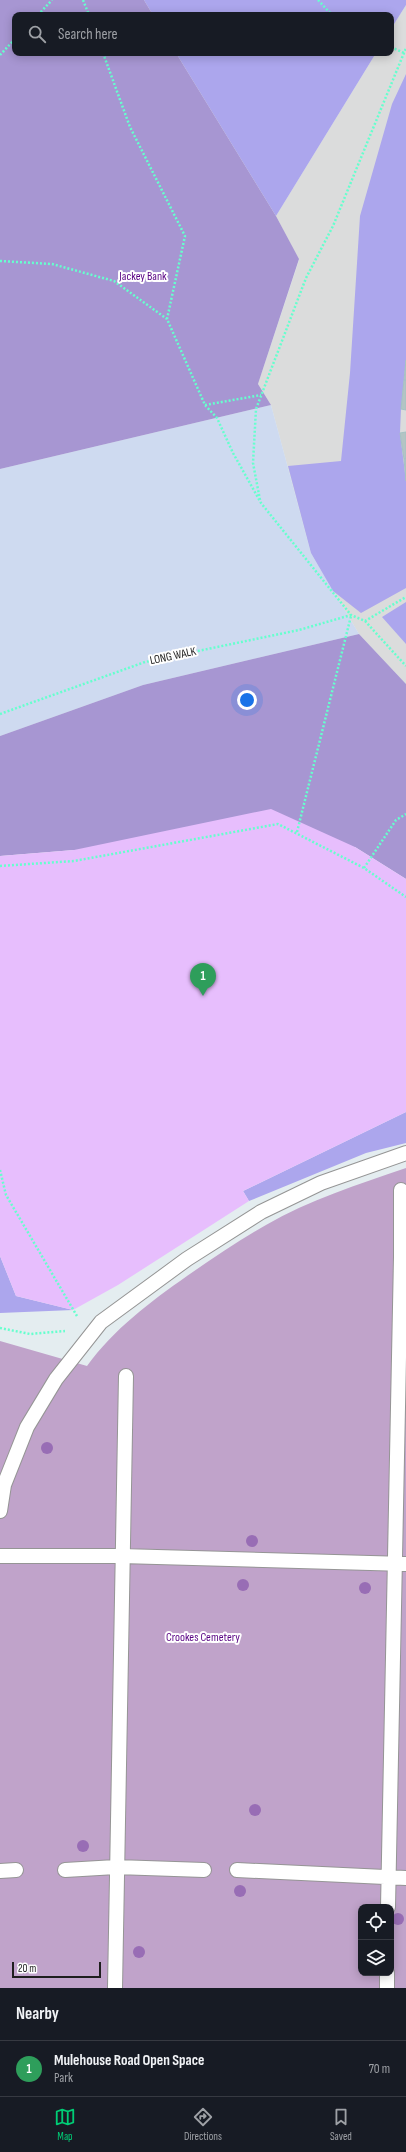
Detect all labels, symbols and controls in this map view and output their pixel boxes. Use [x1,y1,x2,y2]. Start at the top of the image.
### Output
search box [12,12,394,56]
icon: search [26,23,48,45]
text: Search here [58,25,118,44]
park label: Jackey Bank [118,269,167,284]
street label: LONG WALK [149,644,198,668]
your location [237,690,257,710]
pin: 1 [190,963,216,996]
park label: Crookes Cemetery [166,1630,240,1645]
map controls [358,1904,394,1976]
button: locate [358,1904,394,1940]
button: layers [358,1940,394,1976]
scale bar [12,1960,101,1979]
text: 20 m [18,1962,36,1975]
text: Nearby [16,2004,59,2024]
text: Mulehouse Road Open Space [54,2051,204,2070]
text: 1 [26,2061,32,2077]
text: 70 m [369,2061,390,2077]
text: Park [54,2070,73,2086]
tab: Map [54,2106,76,2143]
tab: Directions [184,2106,222,2143]
tab: Saved [330,2106,352,2143]

